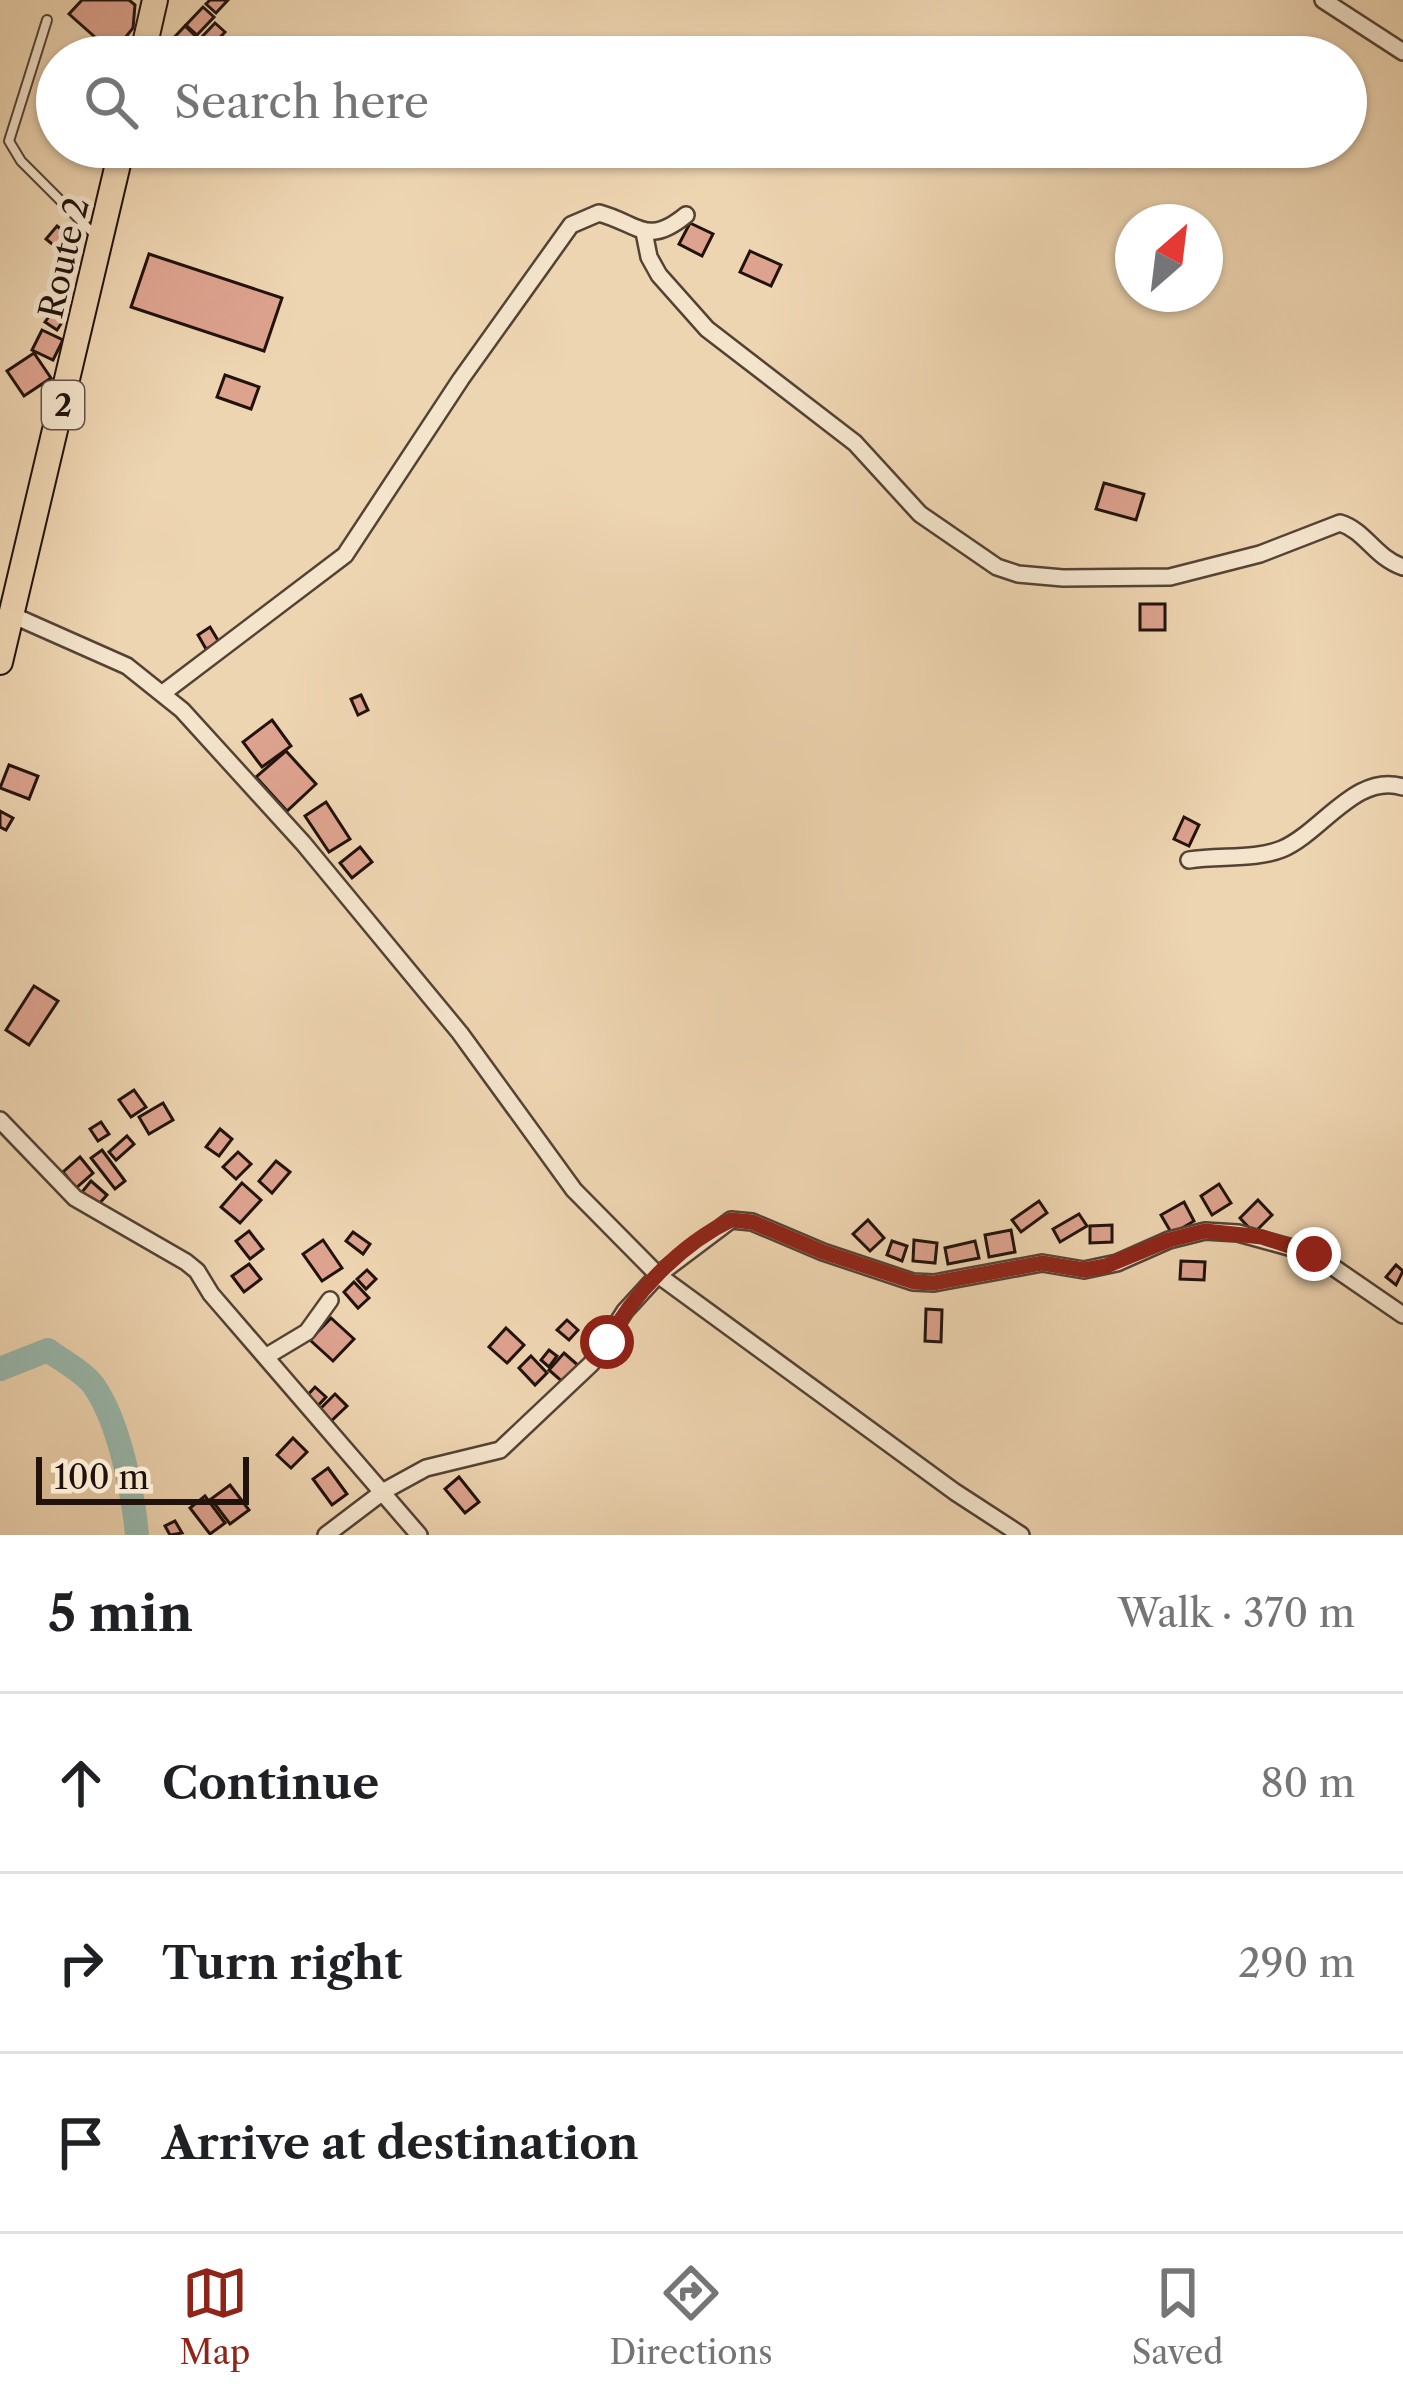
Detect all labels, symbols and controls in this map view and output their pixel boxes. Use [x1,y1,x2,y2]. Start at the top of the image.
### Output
search box [36,36,1367,168]
icon: search [78,69,144,135]
text: Search here [174,74,429,130]
street label: Route 2 [30,194,98,322]
north arrow [1115,204,1223,312]
road number: 2 [42,381,84,429]
route end [1287,1227,1341,1281]
route start [580,1315,634,1369]
scale bar [36,1451,249,1504]
text: 100 m [54,1457,149,1498]
text: 5 min [48,1582,193,1644]
text: Walk · 370 m [1118,1589,1355,1637]
icon: ahead [48,1750,114,1816]
text: Continue [162,1755,379,1811]
text: 80 m [1260,1759,1355,1807]
icon: right [48,1930,114,1996]
text: Turn right [162,1935,402,1991]
text: 290 m [1238,1939,1355,1987]
icon: arrive [48,2110,114,2176]
text: Arrive at destination [162,2115,639,2171]
tab: Map [180,2260,250,2373]
tab: Directions [610,2260,773,2373]
tab: Saved [1132,2260,1223,2373]

